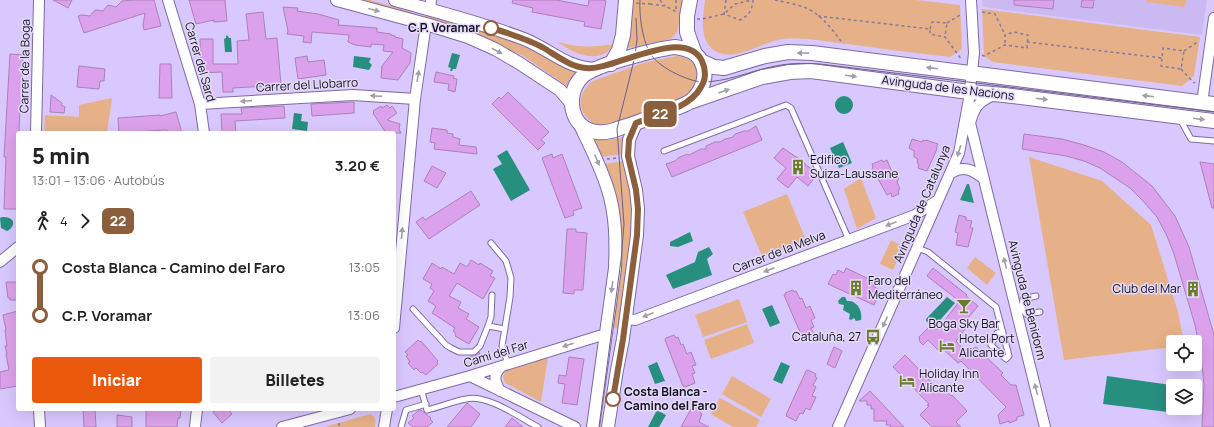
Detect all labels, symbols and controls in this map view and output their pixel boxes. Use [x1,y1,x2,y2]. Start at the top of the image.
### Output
one-way arrow [369,7,381,13]
street label: Carrer de la Boga [15,19,34,113]
place label: C.P. Voramar [408,19,480,36]
street label: Carrer del Sard [181,20,220,104]
marker: C.P. Voramar [483,20,499,36]
one-way arrow [492,48,503,54]
one-way arrow [797,49,809,56]
one-way arrow [926,65,938,71]
one-way arrow [415,70,421,82]
street label: Avinguda de les Nacions [881,71,1015,104]
street label: Carrer del Llobarro [255,73,358,96]
one-way arrow [844,73,857,80]
one-way arrow [718,87,730,93]
one-way arrow [1141,92,1154,99]
one-way arrow [370,93,382,100]
one-way arrow [1036,96,1048,103]
one-way arrow [240,98,252,105]
line badge: 22 [642,101,678,127]
text: 22 [652,104,668,123]
one-way arrow [1193,116,1205,122]
text: 5 min [32,141,90,171]
street label: Avinguda de Catalunya [889,142,954,265]
one-way arrow [956,146,962,158]
place label: Edifico Suiza-Laussane [810,151,898,182]
text: 3.20 € [335,155,380,176]
one-way arrow [594,155,600,167]
building icon: Edifico Suiza-Laussane [789,158,807,176]
text: 13:01 – 13:06 · Autobús [32,171,165,189]
icon: walk [32,210,54,232]
icon: forward [74,210,96,232]
text: 22 [110,211,126,230]
text: 4 [60,212,68,230]
one-way arrow [885,221,897,227]
street label: Carrer de la Melva [730,226,828,277]
one-way arrow [399,227,405,239]
street label: Avinguda de Benidorm [1004,238,1051,362]
text: Costa Blanca - Camino del Faro [62,257,285,278]
one-way arrow [1001,257,1007,269]
text: 13:05 [348,258,380,276]
one-way arrow [763,267,775,273]
place label: Faro del Mediterráneo [868,272,943,303]
building icon: Faro del Mediterráneo [847,279,865,297]
place label: Club del Mar [1113,280,1182,297]
building icon: Club del Mar [1184,280,1202,298]
one-way arrow [609,281,616,293]
bar icon: Boga Sky Bar [955,297,973,315]
text: C.P. Voramar [62,305,152,326]
text: 13:06 [348,306,380,324]
one-way arrow [641,313,653,319]
place label: Boga Sky Bar [928,315,1000,332]
one-way arrow [881,316,887,328]
place label: Cataluña, 27 [792,328,861,345]
bus stop icon: Cataluña, 27 [864,328,882,346]
place label: Hotel Port Alicante [959,330,1015,361]
street label: Camí del Far [461,335,531,371]
map controls [1166,335,1202,415]
button: locate [1166,335,1202,371]
hotel icon: Hotel Port Alicante [938,337,956,355]
one-way arrow [562,342,574,348]
button: Iniciar [32,357,202,403]
button: Billetes [210,357,380,403]
place label: Holiday Inn Alicante [919,365,979,396]
hotel icon: Holiday Inn Alicante [898,372,916,390]
button: layers [1166,379,1202,415]
place label: Costa Blanca - Camino del Faro [624,383,717,414]
one-way arrow [1032,383,1038,395]
marker: Costa Blanca - Camino del Faro [605,391,621,407]

